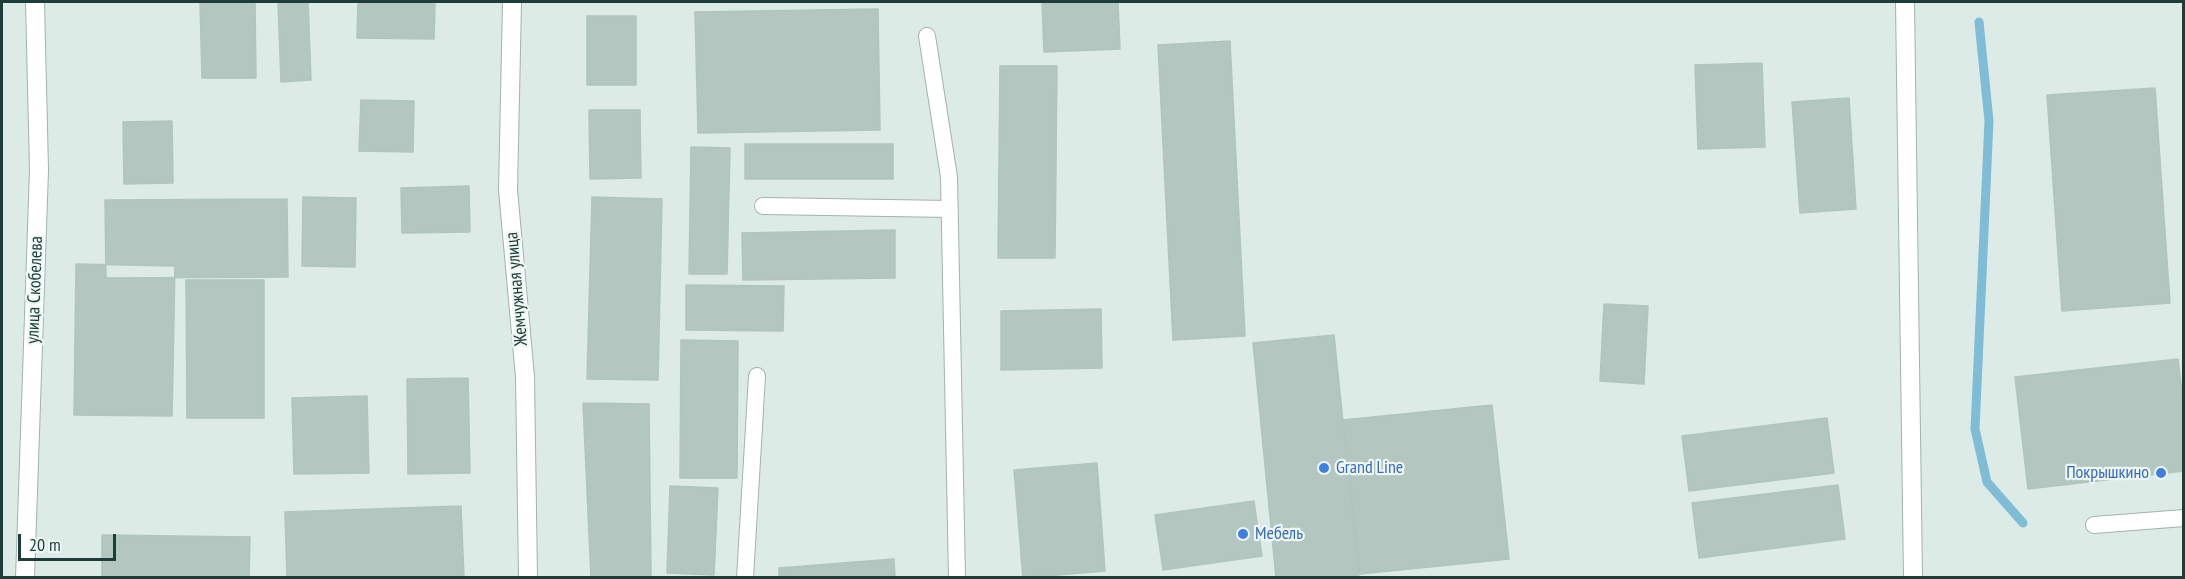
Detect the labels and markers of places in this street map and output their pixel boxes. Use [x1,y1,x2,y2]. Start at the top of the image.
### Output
place label: Grand Line [1336,457,1403,479]
marker: Grand Line [1317,461,1331,475]
place label: Покрышкино [2066,462,2149,484]
marker: Покрышкино [2154,466,2168,480]
place label: Мебель [1255,523,1303,545]
marker: Мебель [1236,527,1250,541]

